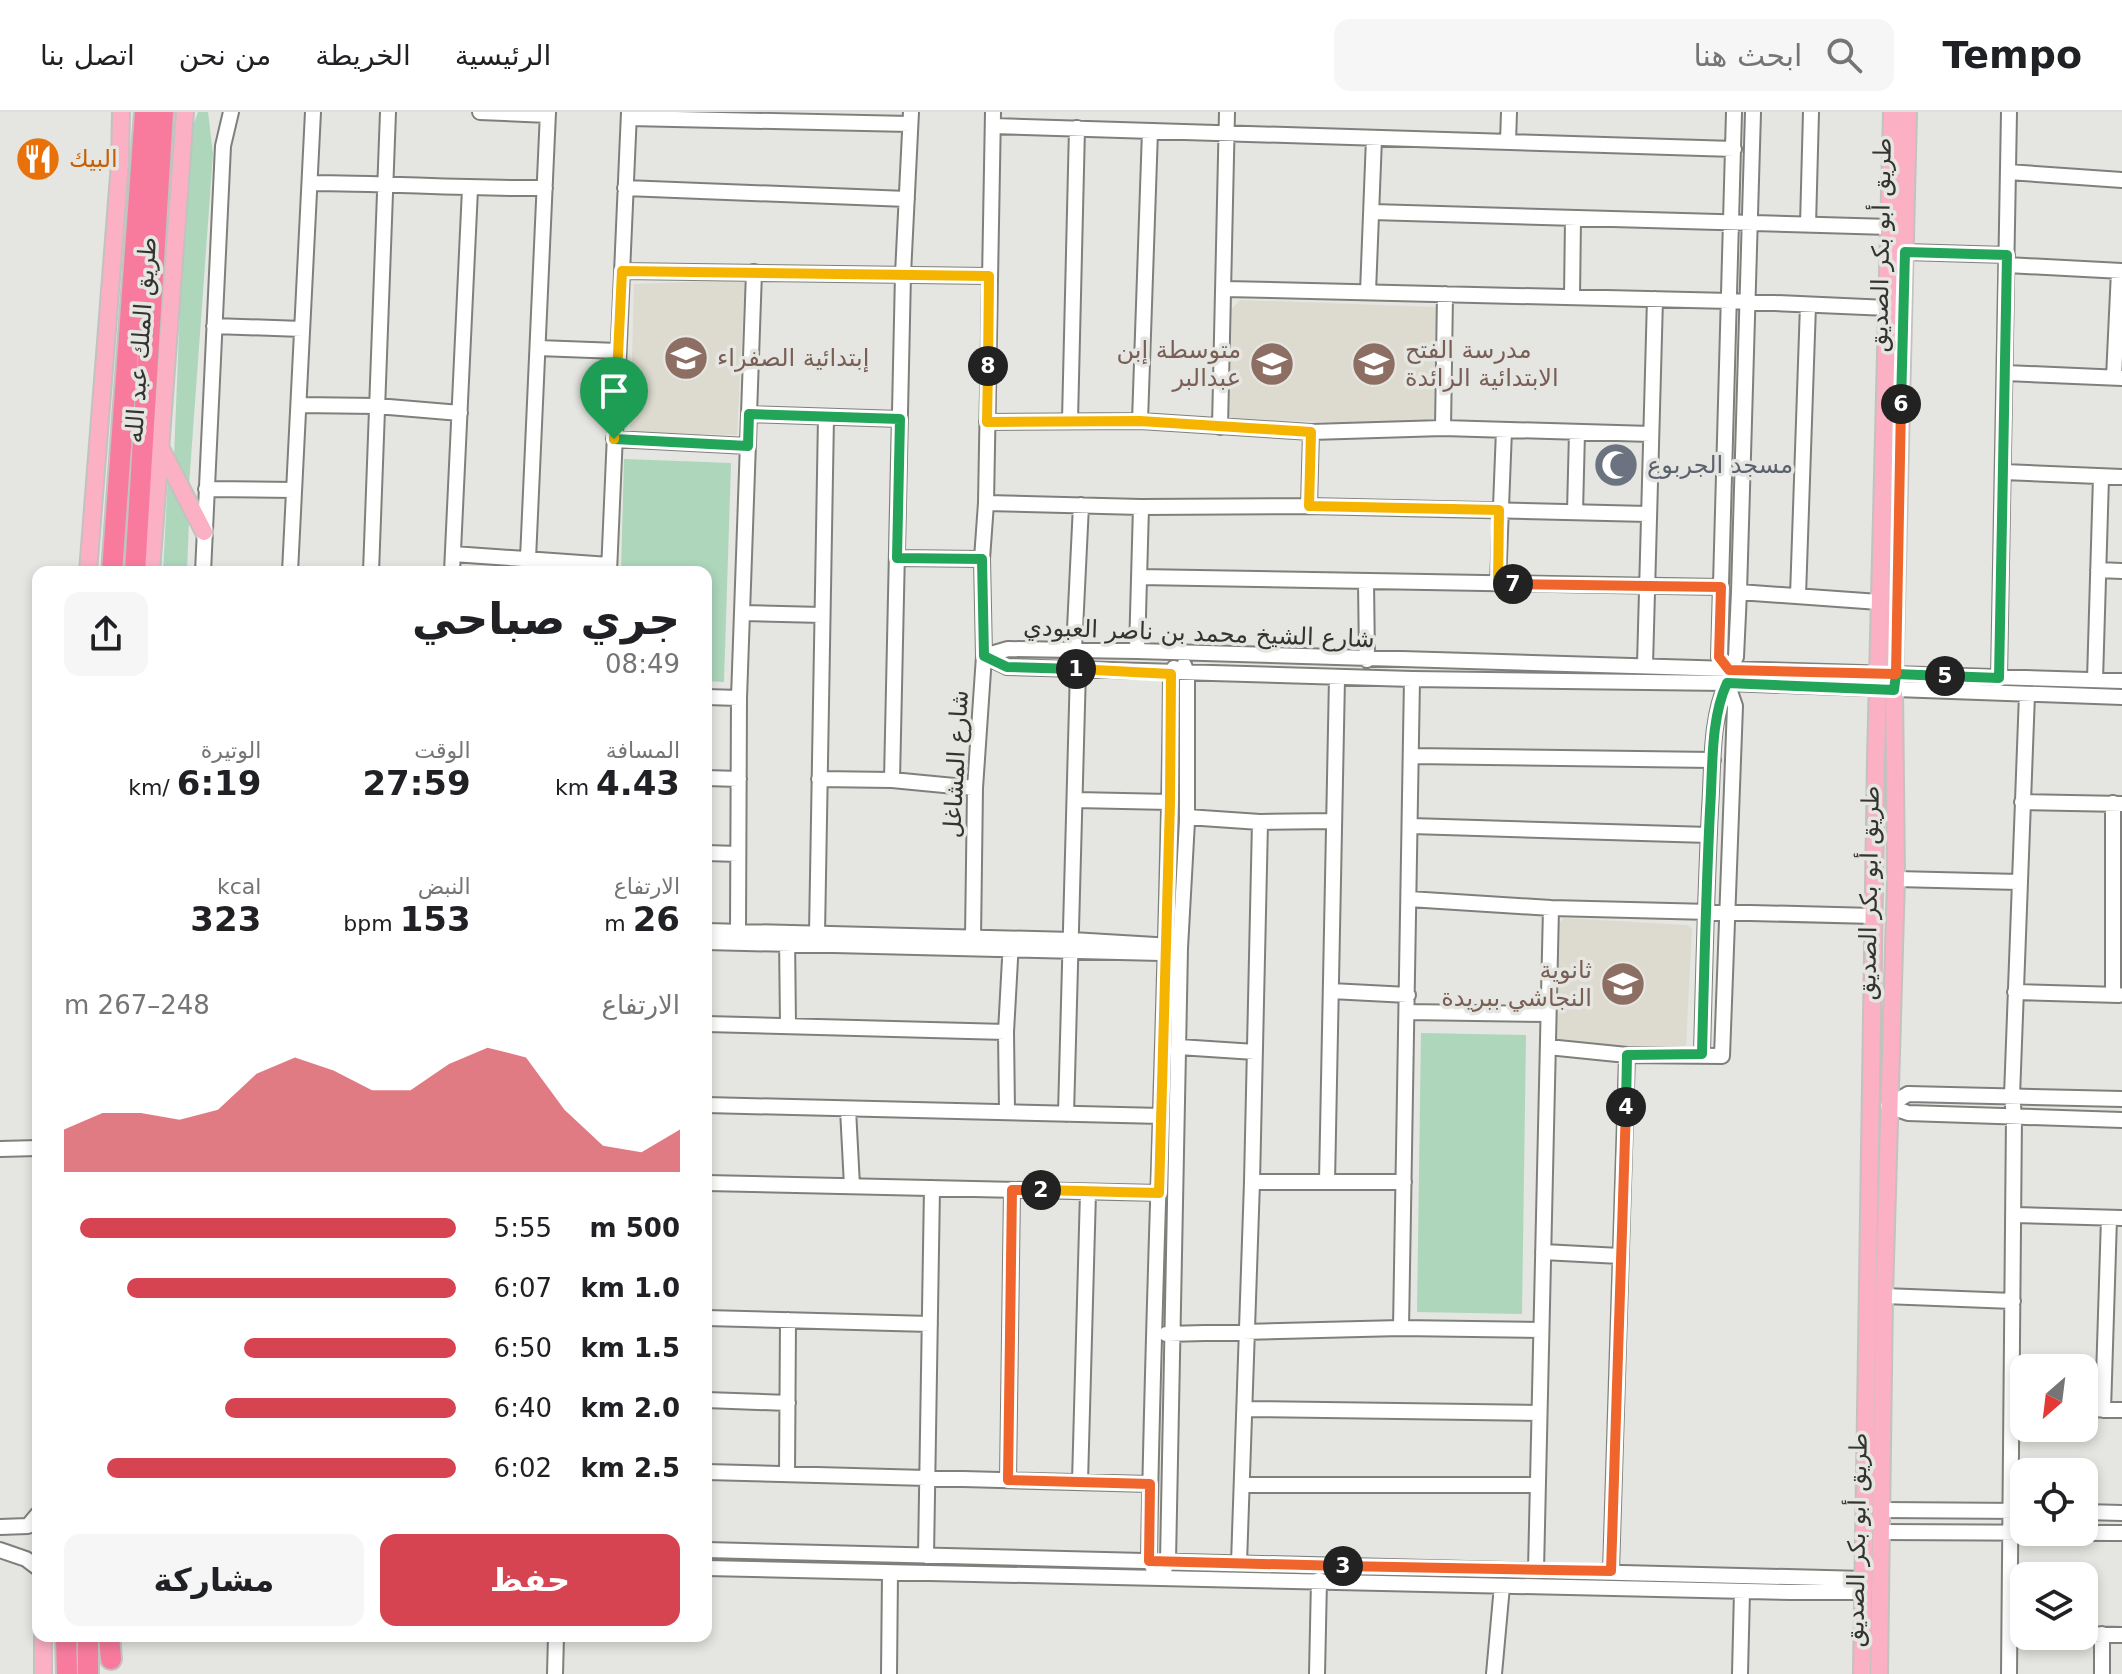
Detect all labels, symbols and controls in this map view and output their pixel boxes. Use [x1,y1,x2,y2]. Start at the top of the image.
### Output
search box [1334,19,1894,91]
icon: search [1822,33,1866,77]
text: Tempo [1942,33,2082,77]
text: ابحث هنا [1693,38,1802,73]
text: اتصل بنا [40,39,135,72]
text: من نحن [179,39,271,72]
text: الخريطة [315,39,411,72]
text: الرئيسية [455,39,551,72]
restaurant icon: البيك [14,135,62,183]
street label: طريق أبو بكر الصديق [1863,137,1897,353]
place label: البيك [69,145,118,173]
street label: طريق الملك عبد الله [120,236,162,444]
school or university icon: إبتدائية الصفراء [662,334,710,382]
place label: متوسطة إبن عبدالبر [1117,336,1241,392]
place label: مدرسة الفتح الابتدائية الرائدة [1405,336,1559,392]
school or university icon: متوسطة إبن عبدالبر [1248,340,1296,388]
school or university icon: مدرسة الفتح الابتدائية الرائدة [1350,340,1398,388]
place label: إبتدائية الصفراء [717,344,869,373]
pin: 8 [968,346,1008,386]
text: 8 [980,353,996,378]
pin [580,357,648,439]
icon: arrive [592,369,636,413]
pin: 6 [1881,384,1921,424]
text: 6 [1893,391,1909,416]
mosque icon: مسجد الجربوع [1592,441,1640,489]
place label: مسجد الجربوع [1647,451,1793,479]
pin: 7 [1493,564,1533,604]
text: 7 [1505,571,1521,596]
button: share [64,592,148,676]
text: جري صباحي [412,593,680,644]
street label: شارع الشيخ محمد بن ناصر العبودي [1023,613,1375,653]
text: 08:49 [605,649,680,679]
pin: 1 [1056,649,1096,689]
text: 1 [1068,656,1084,681]
pin: 5 [1925,656,1965,696]
text: 5 [1937,663,1953,688]
street label: شارع المشاغل [938,689,974,839]
text: الوتيرة [201,738,261,763]
text: الوقت [414,738,471,763]
text: المسافة [606,738,680,763]
text: 6:19 [177,763,261,803]
text: 27:59 [362,763,471,803]
text: 4.43 [596,763,680,803]
text: /km [128,775,177,800]
text: km [555,775,596,800]
street label: طريق أبو بكر الصديق [1851,785,1885,1001]
text: kcal [217,874,261,899]
text: النبض [418,874,471,899]
text: الارتفاع [614,874,680,899]
text: 323 [190,899,261,939]
text: 153 [400,899,471,939]
text: 26 [633,899,680,939]
text: bpm [343,911,400,936]
text: m [604,911,633,936]
place label: ثانوية النجاشي ببريدة [1441,956,1592,1012]
school or university icon: ثانوية النجاشي ببريدة [1599,960,1647,1008]
text: 248–267 m [64,990,210,1020]
text: الارتفاع [602,990,680,1020]
pin: 4 [1606,1087,1646,1127]
text: 4 [1618,1094,1634,1119]
pin: 2 [1021,1170,1061,1210]
text: 2 [1033,1177,1049,1202]
text: 5:55 [494,1213,552,1243]
text: 500 m [590,1213,680,1243]
text: 6:07 [494,1273,552,1303]
text: 1.0 km [580,1273,680,1303]
text: 6:50 [494,1333,552,1363]
text: 1.5 km [580,1333,680,1363]
north arrow [2010,1354,2098,1442]
map controls [2010,1354,2098,1650]
text: 6:40 [494,1393,552,1423]
text: 2.0 km [580,1393,680,1423]
street label: طريق أبو بكر الصديق [1839,1432,1873,1648]
text: 6:02 [494,1453,552,1483]
text: 2.5 km [580,1453,680,1483]
button: locate [2010,1458,2098,1546]
button: مشاركة [64,1534,364,1626]
button: حفظ [380,1534,680,1626]
pin: 3 [1323,1546,1363,1586]
text: 3 [1335,1553,1351,1578]
button: layers [2010,1562,2098,1650]

